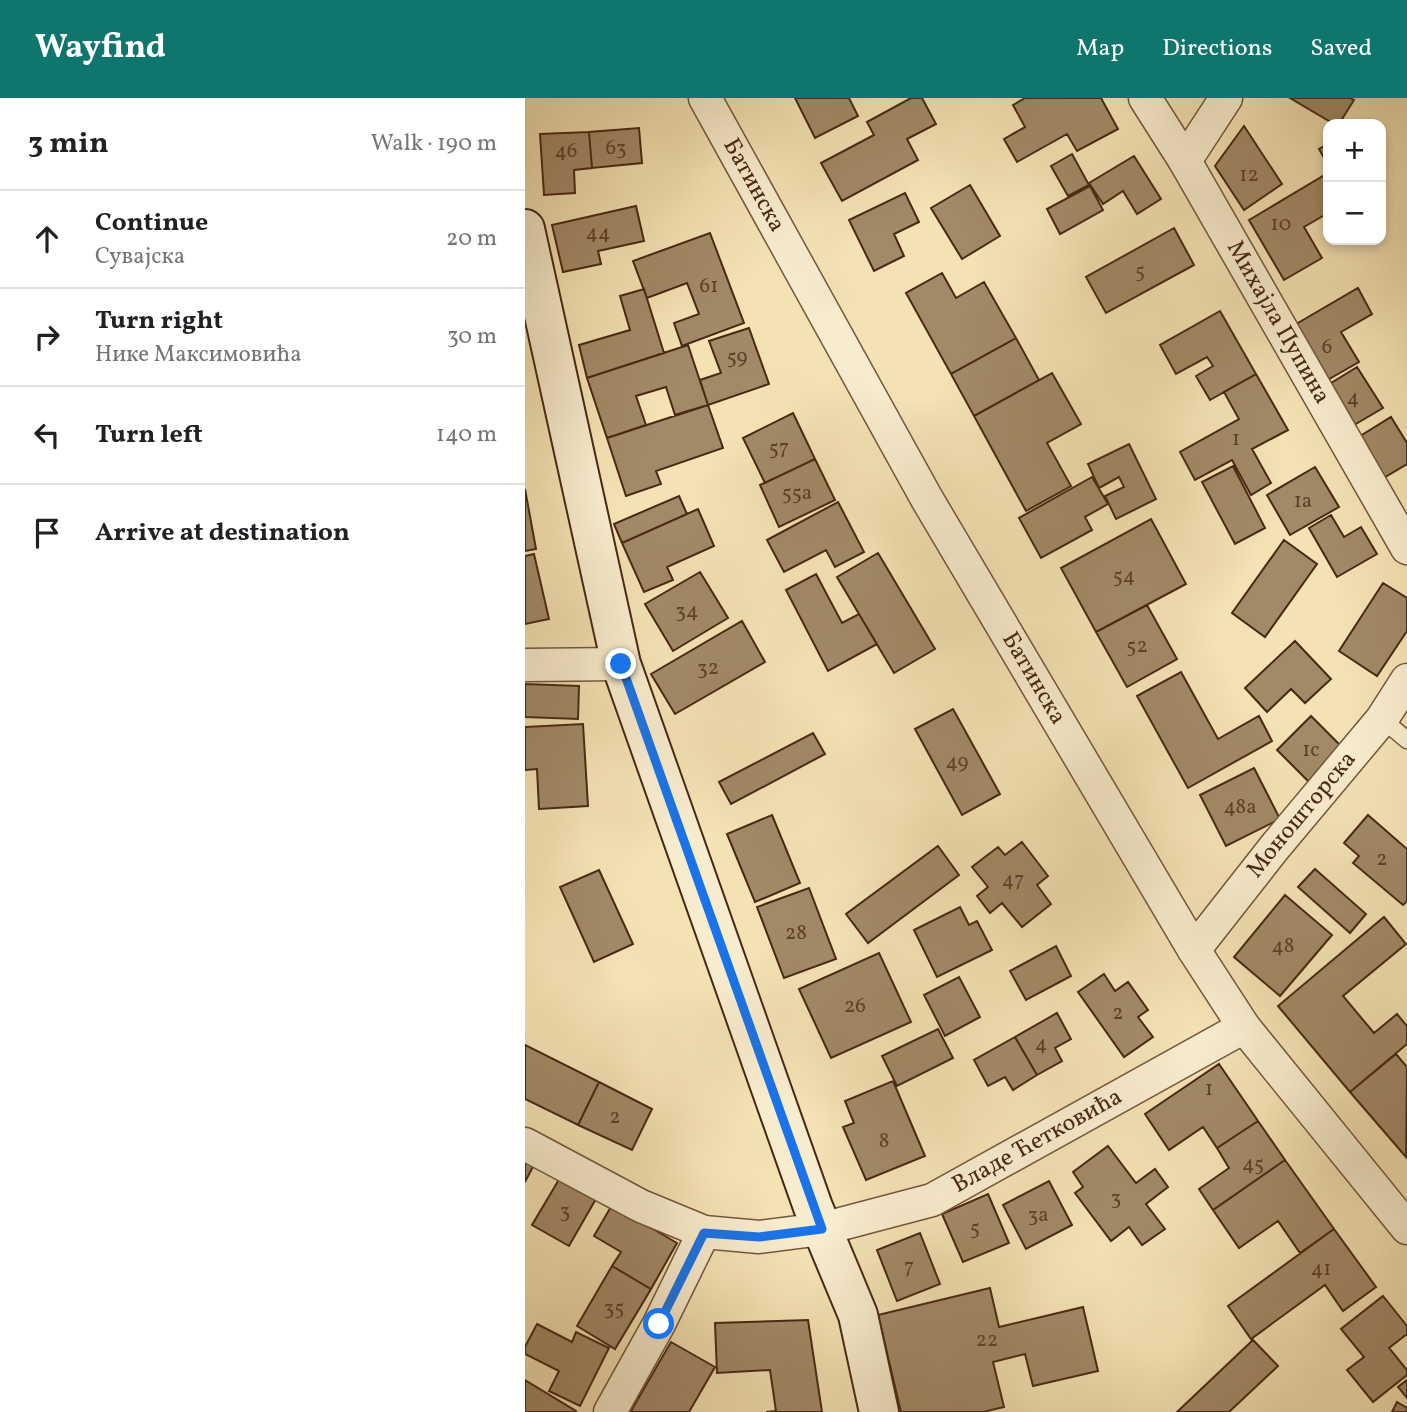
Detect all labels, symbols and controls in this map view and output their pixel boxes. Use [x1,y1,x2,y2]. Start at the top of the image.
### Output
text: Wayfind [35,26,166,72]
text: Map [1076,32,1124,66]
text: Directions [1162,32,1272,66]
text: Saved [1310,32,1372,66]
map controls [1323,119,1386,245]
button: + [1323,119,1386,182]
text: 3 min [28,123,109,165]
text: Walk · 190 m [371,128,497,160]
street label: Батинска [714,132,793,239]
house number: 63 [605,134,627,163]
house number: 46 [555,137,577,166]
house number: 12 [1239,161,1259,190]
button: − [1323,182,1386,245]
text: Continue [95,205,208,241]
house number: 10 [1271,210,1291,239]
house number: 44 [585,219,611,248]
icon: ahead [28,220,66,258]
text: 20 m [446,223,497,255]
street label: Михајла Пупина [1217,235,1338,411]
text: Сувајска [95,241,185,273]
house number: 5 [1135,257,1145,286]
house number: 61 [700,272,718,301]
text: Turn right [95,303,223,339]
icon: right [28,318,66,356]
text: 30 m [447,321,497,353]
house number: 6 [1322,333,1332,362]
text: Нике Максимовића [95,339,302,371]
house number: 59 [727,343,747,372]
house number: 4 [1347,384,1359,413]
icon: left [28,416,66,454]
text: Turn left [95,417,203,453]
text: 140 m [436,419,497,451]
house number: 1 [1232,425,1240,454]
house number: 57 [769,434,789,463]
house number: 55a [782,479,812,508]
house number: 1a [1294,487,1312,516]
icon: arrive [28,514,66,552]
text: Arrive at destination [95,515,350,551]
house number: 54 [1113,562,1135,591]
house number: 34 [675,597,699,626]
street label: Батинска [993,626,1074,731]
house number: 52 [1126,632,1148,661]
route end [605,648,636,679]
house number: 32 [697,654,719,683]
house number: 1c [1302,736,1320,765]
street label: Моношторска [1239,744,1365,886]
house number: 49 [946,748,969,777]
house number: 48a [1223,793,1257,822]
house number: 2 [1376,845,1388,874]
house number: 47 [1002,866,1024,895]
house number: 28 [785,919,807,948]
house number: 48 [1272,932,1294,961]
house number: 26 [844,992,866,1021]
house number: 2 [1112,999,1124,1028]
house number: 4 [1035,1030,1047,1059]
house number: 1 [1205,1075,1213,1104]
street label: Владе Ћетковића [946,1081,1129,1202]
house number: 2 [609,1103,621,1132]
house number: 8 [879,1127,889,1156]
house number: 45 [1242,1150,1264,1179]
house number: 3 [1111,1184,1121,1213]
house number: 3 [560,1197,570,1226]
house number: 3a [1027,1201,1049,1230]
house number: 5 [970,1214,980,1243]
house number: 7 [904,1253,914,1282]
house number: 41 [1311,1255,1331,1284]
house number: 35 [604,1294,624,1323]
route start [643,1308,674,1339]
house number: 22 [976,1326,998,1355]

